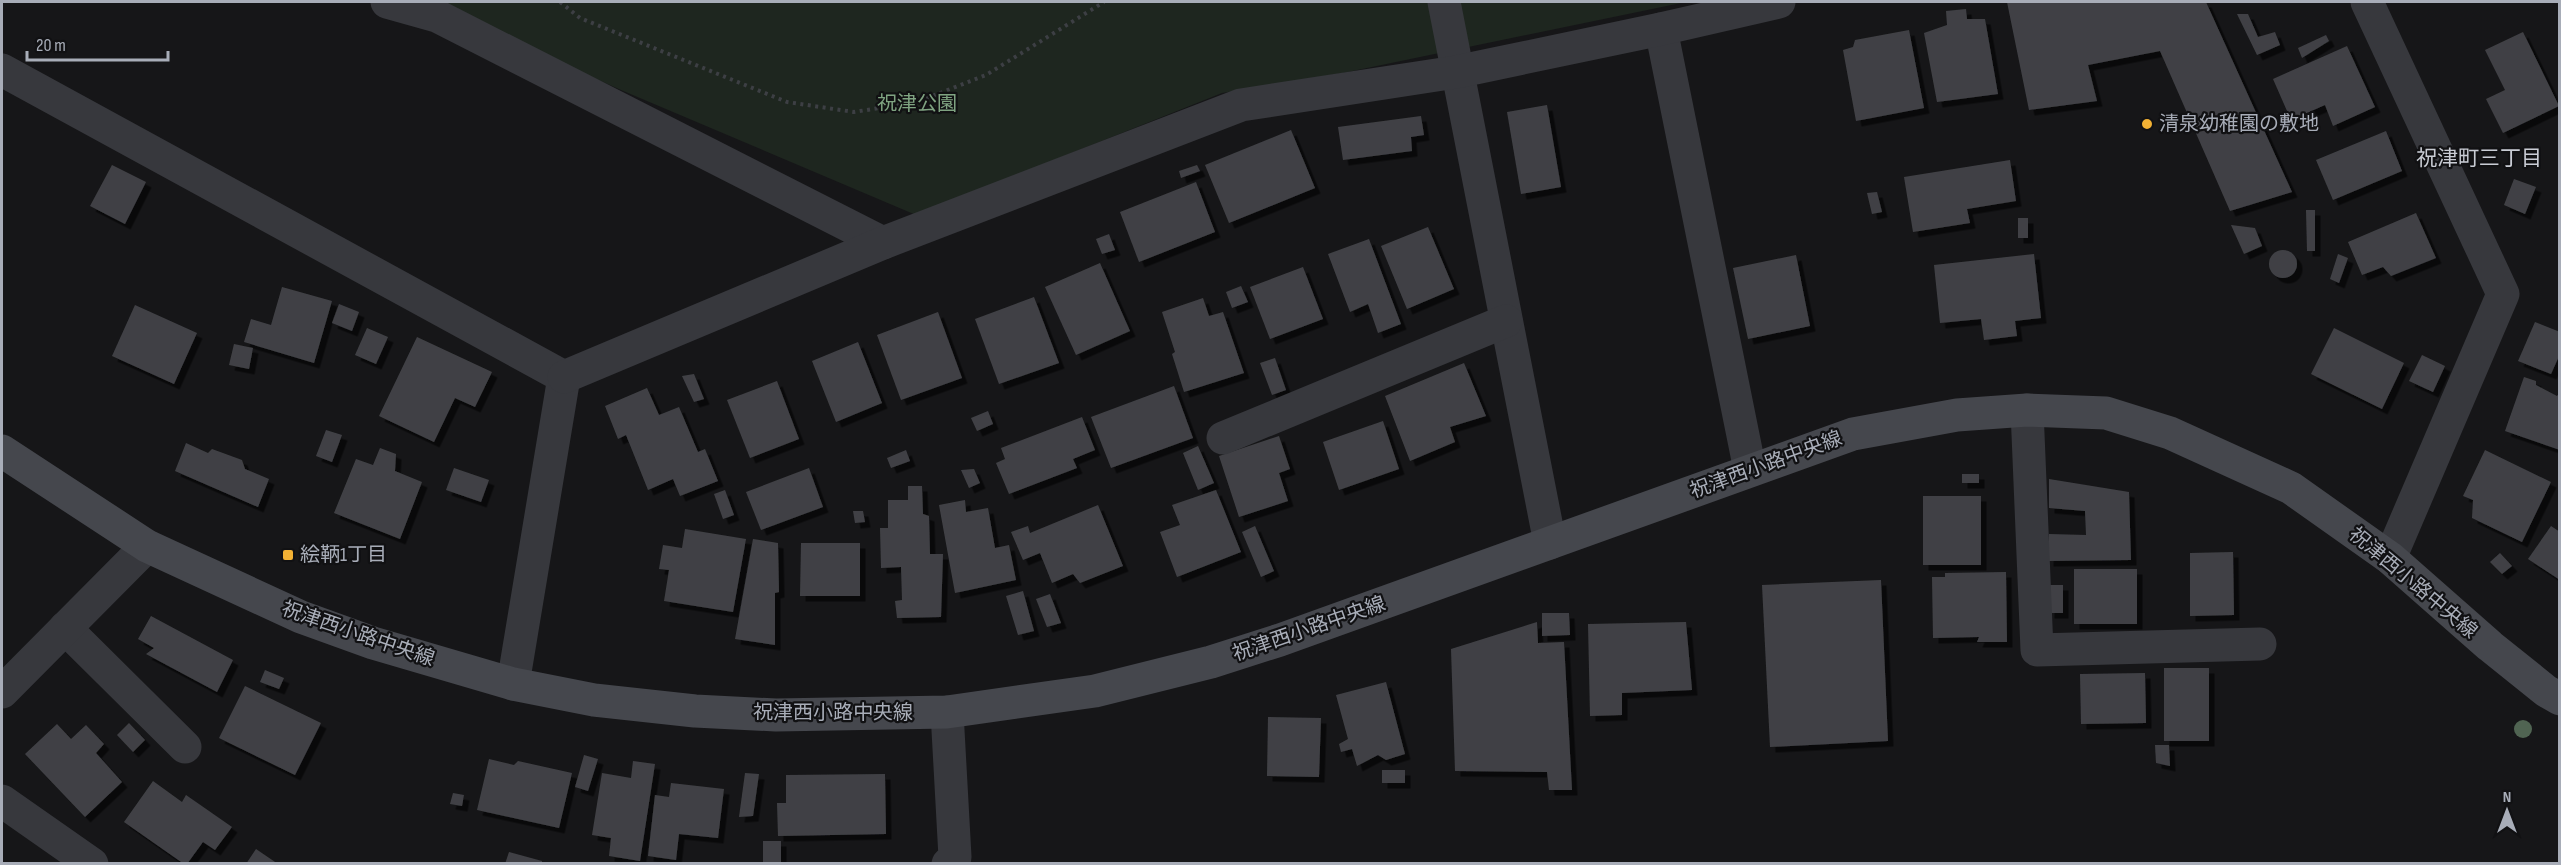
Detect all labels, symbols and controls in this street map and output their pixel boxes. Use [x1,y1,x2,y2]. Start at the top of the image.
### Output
scale bar [27,24,168,62]
text: 20 m [36,35,66,56]
park label: 祝津公園 [877,92,957,116]
place label: 清泉幼稚園の敷地 [2159,112,2319,136]
marker: 清泉幼稚園の敷地 [2140,117,2154,131]
district label: 祝津町三丁目 [2416,146,2542,171]
street label: 祝津西小路中央線 [1687,426,1845,504]
street label: 祝津西小路中央線 [2344,522,2482,644]
place label: 絵鞆1丁目 [300,543,387,567]
marker: 絵鞆1丁目 [281,548,295,562]
street label: 祝津西小路中央線 [1229,592,1389,666]
street label: 祝津西小路中央線 [278,597,438,671]
street label: 祝津西小路中央線 [753,701,913,725]
north arrow [2477,781,2537,841]
text: N [2503,788,2511,807]

